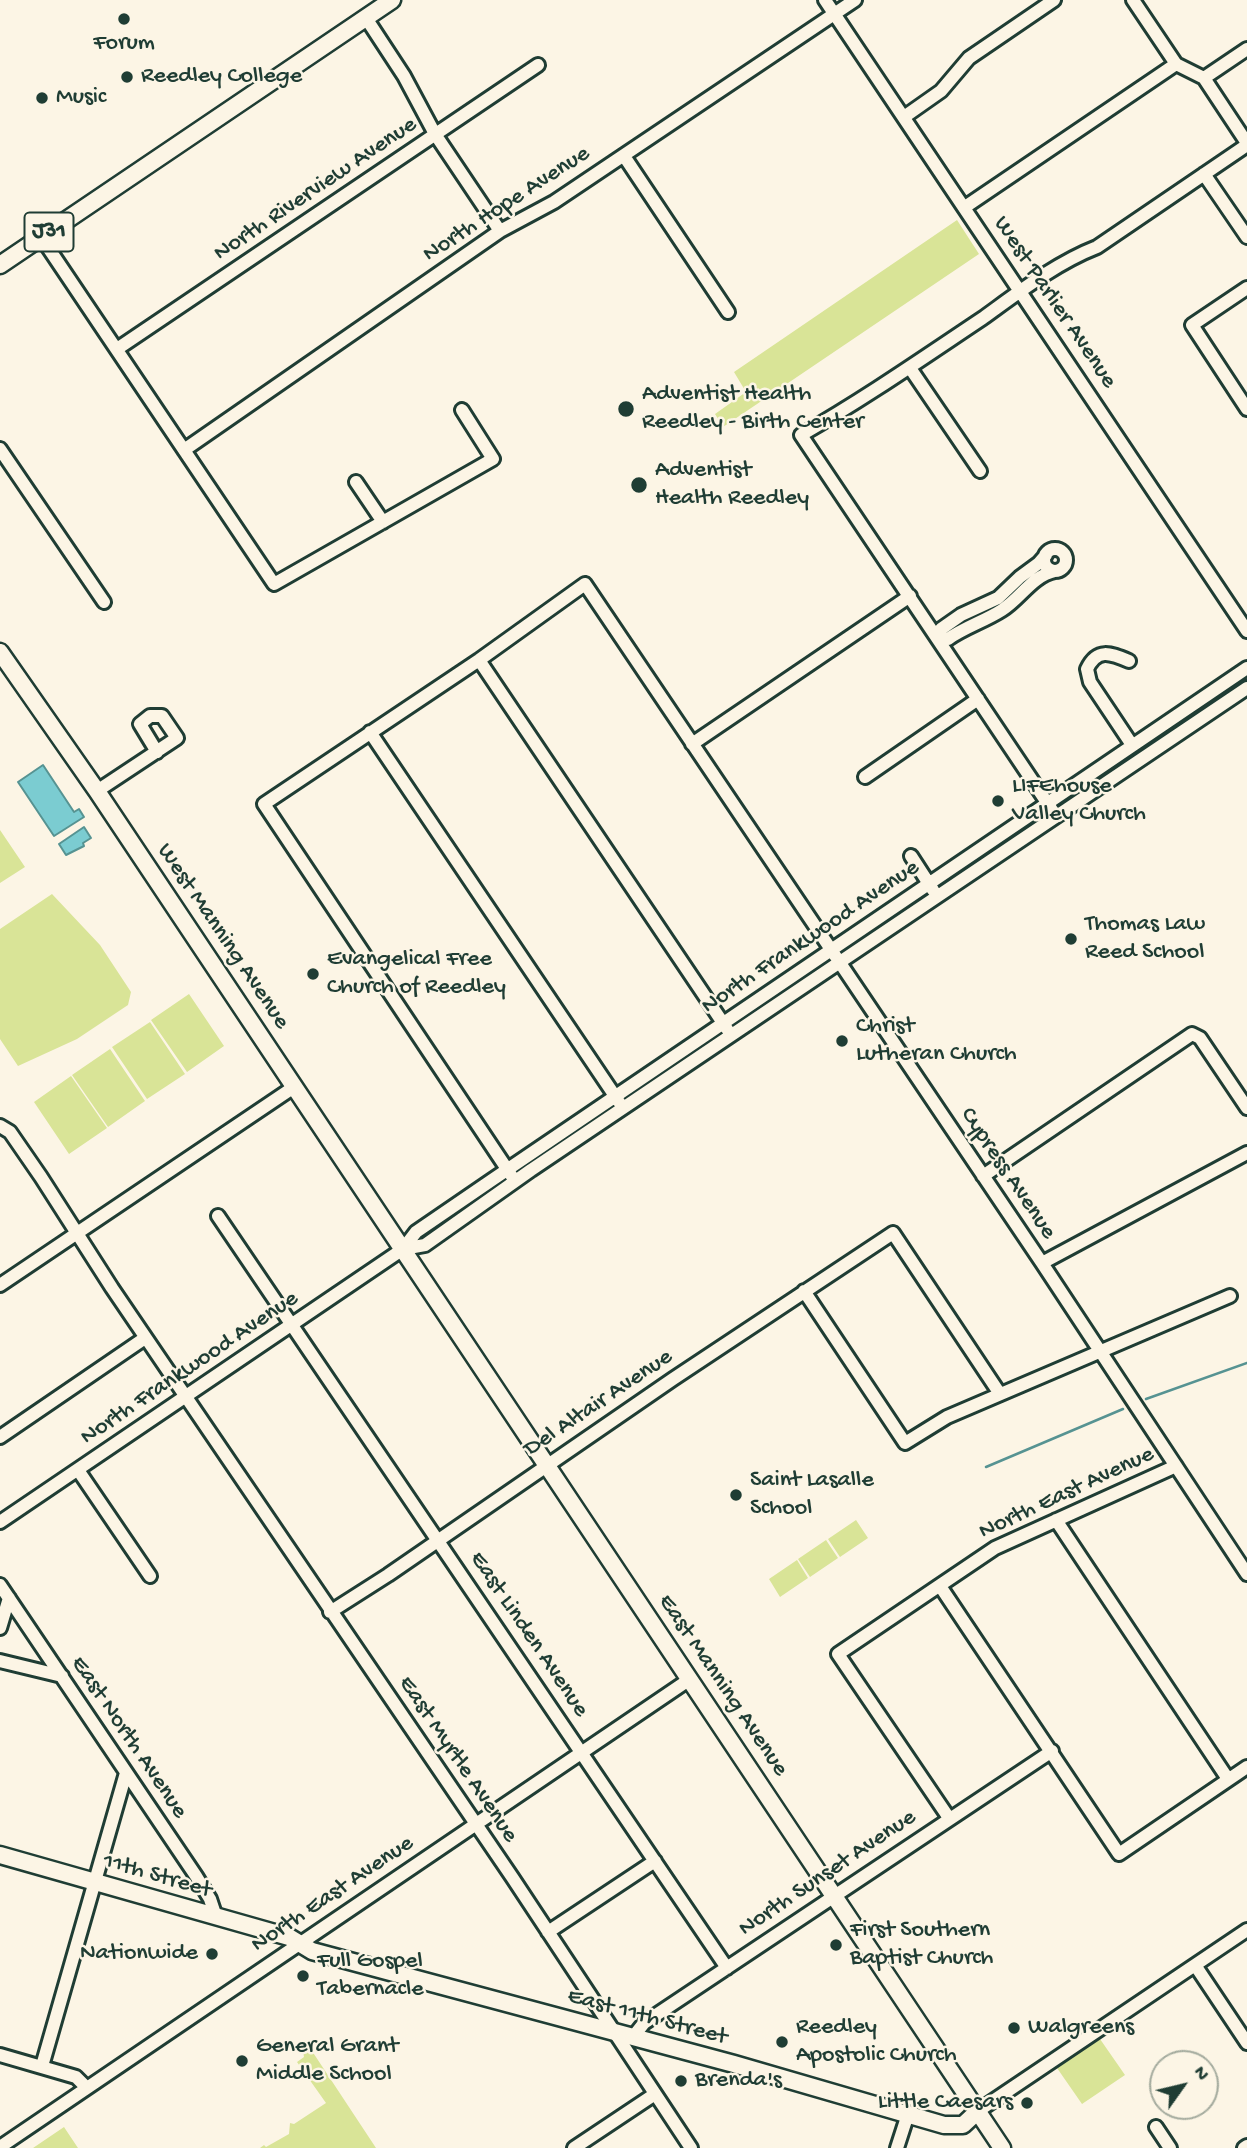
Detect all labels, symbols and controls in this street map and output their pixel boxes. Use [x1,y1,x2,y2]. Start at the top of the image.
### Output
marker: Forum [116,11,132,27]
place label: Forum [93,30,155,58]
place label: Reedley College [141,63,302,91]
marker: Reedley College [119,69,135,85]
place label: Music [56,84,106,112]
marker: Music [34,90,50,106]
street label: North Riverview Avenue [209,111,423,269]
street label: North Hope Avenue [418,140,596,270]
street label: West Parlier Avenue [986,211,1122,395]
road number: J31 [24,213,74,252]
place label: Adventist Health Reedley - Birth Center [642,381,864,437]
marker: Adventist Health Reedley - Birth Center [616,399,636,419]
place label: Adventist Health Reedley [655,457,809,513]
marker: Adventist Health Reedley [629,475,649,495]
place label: LIFEhouse Valley Church [1012,773,1146,829]
marker: LIFEhouse Valley Church [990,793,1006,809]
street label: West Manning Avenue [149,839,295,1035]
street label: North Frankwood Avenue [697,854,925,1022]
place label: Thomas Law Reed School [1085,911,1205,967]
marker: Thomas Law Reed School [1063,931,1079,947]
place label: Evangelical Free Church of Reedley [327,946,506,1002]
marker: Evangelical Free Church of Reedley [305,966,321,982]
place label: Christ Lutheran Church [856,1013,1017,1069]
marker: Christ Lutheran Church [834,1033,850,1049]
street label: Cypress Avenue [952,1103,1062,1245]
street label: North Frankwood Avenue [76,1285,304,1453]
street label: Del Altair Avenue [519,1344,679,1464]
street label: North East Avenue [975,1441,1159,1547]
place label: Saint Lasalle School [750,1467,874,1523]
marker: Saint Lasalle School [728,1487,744,1503]
street label: East Linden Avenue [462,1547,594,1723]
street label: East Manning Avenue [650,1589,794,1783]
street label: East North Avenue [63,1651,193,1825]
street label: East Myrtle Avenue [391,1671,523,1849]
street label: North Sunset Avenue [734,1804,922,1944]
street label: North East Avenue [246,1830,420,1960]
street label: 11th Street [99,1848,215,1906]
place label: First Southern Baptist Church [850,1917,993,1973]
marker: First Southern Baptist Church [828,1937,844,1953]
place label: Nationwide [80,1940,198,1968]
marker: Nationwide [204,1946,220,1962]
place label: Full Gospel Tabernacle [317,1948,424,2004]
marker: Full Gospel Tabernacle [295,1968,311,1984]
street label: East 11th Street [564,1983,730,2053]
place label: Reedley Apostolic Church [796,2014,957,2070]
place label: Walgreens [1028,2014,1134,2042]
marker: Walgreens [1006,2020,1022,2036]
place label: General Grant Middle School [256,2033,398,2089]
marker: Reedley Apostolic Church [774,2034,790,2050]
north arrow [1149,2050,1219,2120]
marker: General Grant Middle School [234,2053,250,2069]
text: N [1187,2063,1213,2086]
place label: Brenda's [695,2067,782,2095]
marker: Brenda's [673,2073,689,2089]
place label: Little Caesars [878,2089,1013,2117]
marker: Little Caesars [1019,2095,1035,2111]

